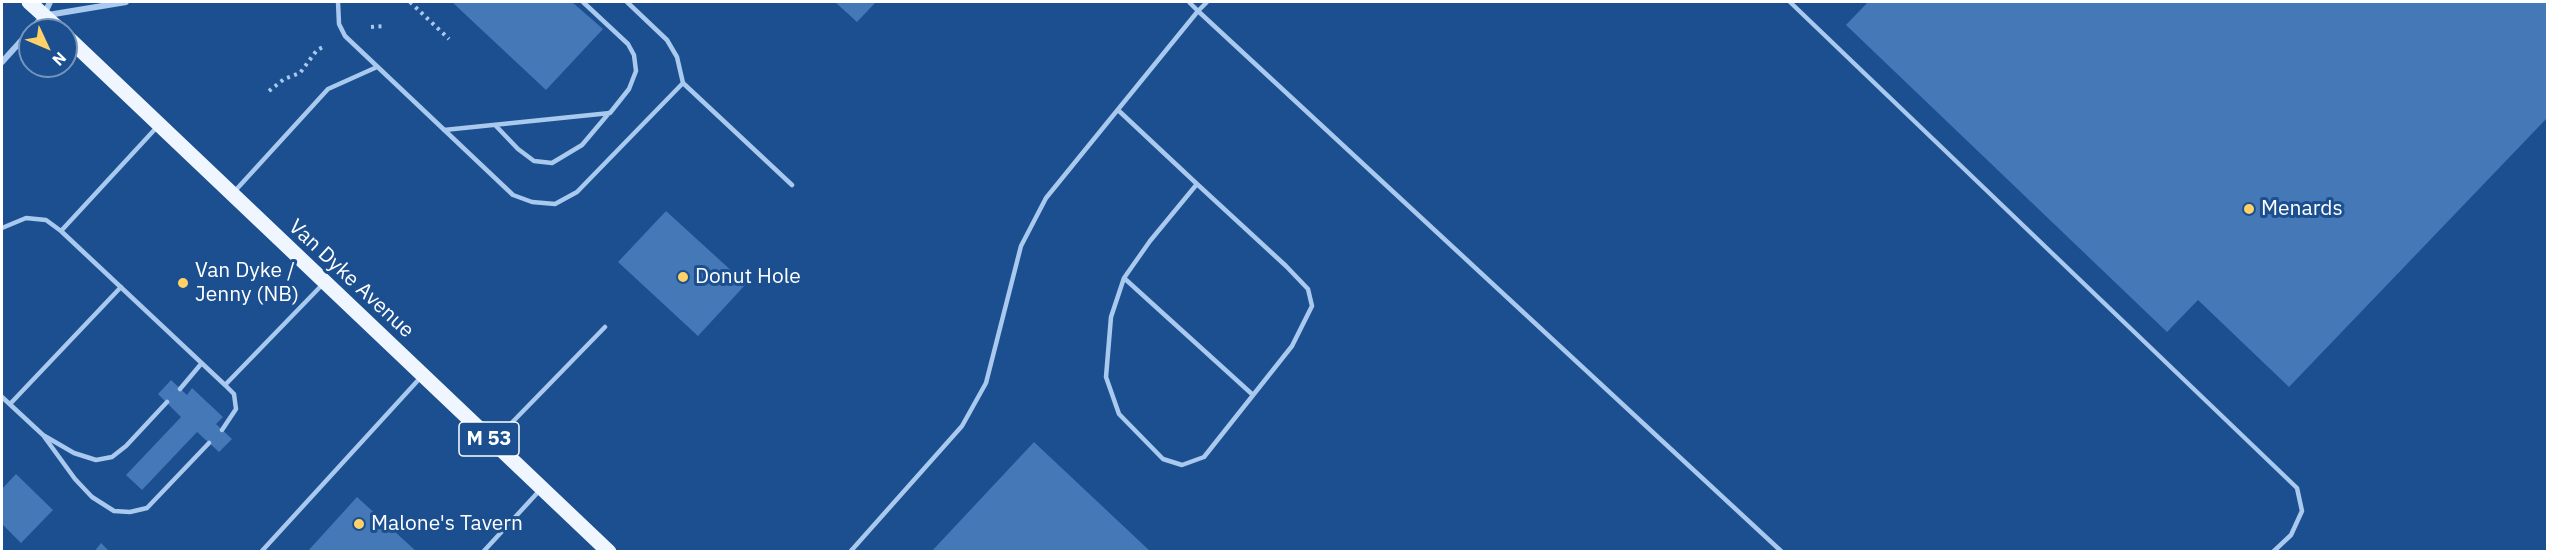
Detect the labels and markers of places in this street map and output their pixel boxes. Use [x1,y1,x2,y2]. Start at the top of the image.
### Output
place label: Menards [2261,196,2343,222]
marker: Menards [2242,202,2256,216]
place label: Van Dyke / Jenny (NB) [195,258,299,308]
place label: Donut Hole [695,264,801,290]
marker: Donut Hole [676,270,690,284]
marker: Van Dyke / Jenny (NB) [176,276,190,290]
place label: Malone's Tavern [371,511,523,537]
marker: Malone's Tavern [352,517,366,531]

